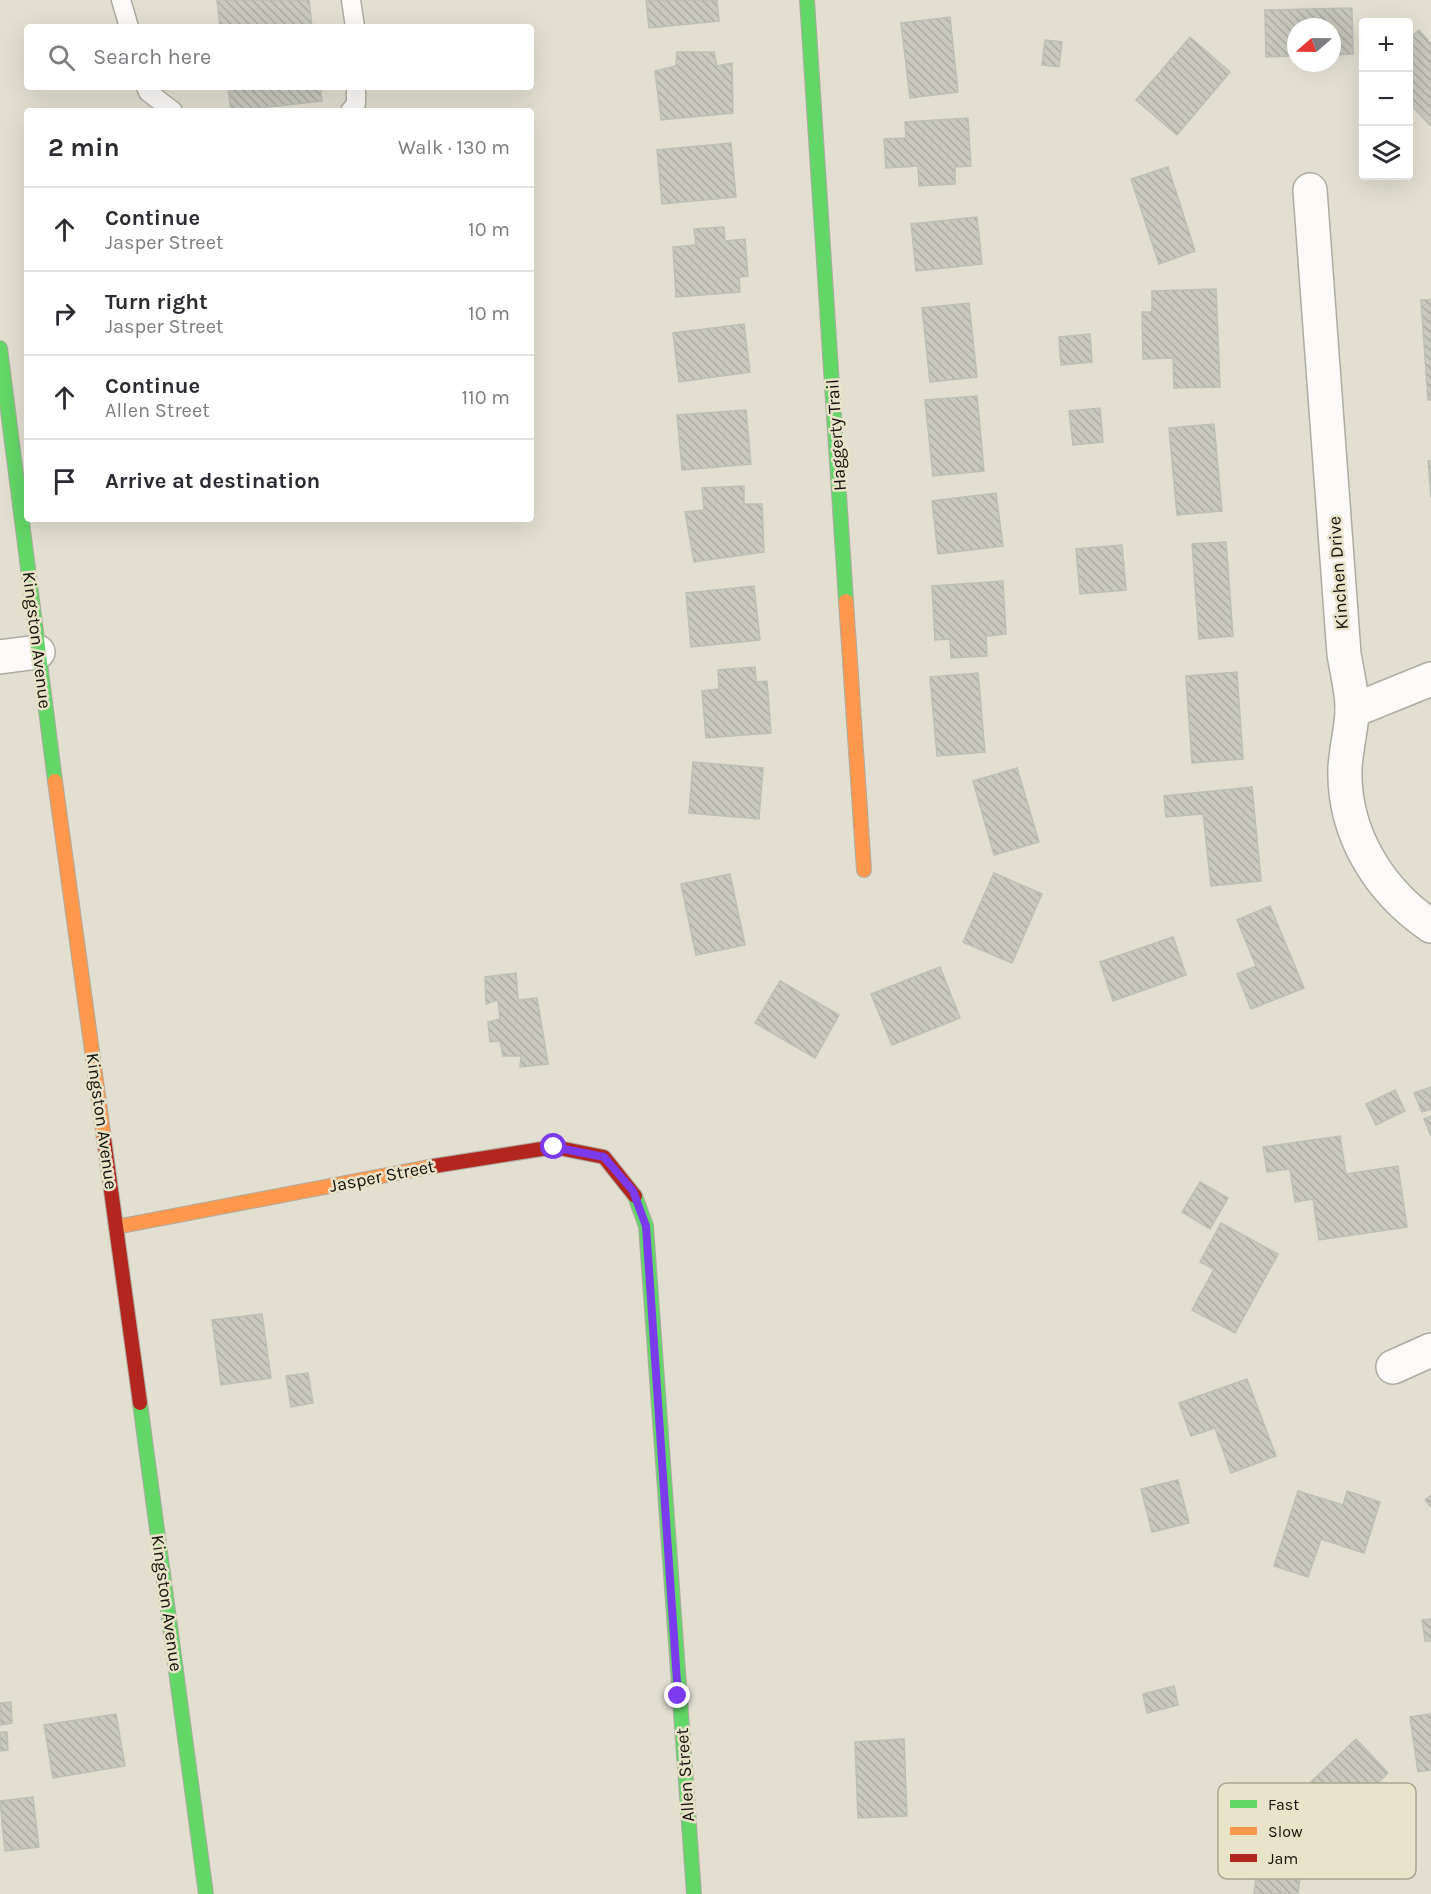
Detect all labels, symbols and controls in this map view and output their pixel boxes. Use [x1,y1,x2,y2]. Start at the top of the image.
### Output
north arrow [1287,18,1341,72]
map controls [1359,18,1413,180]
button: + [1359,18,1413,72]
search box [24,24,534,90]
icon: search [45,41,78,74]
text: Search here [93,44,211,70]
button: − [1359,72,1413,126]
button: layers [1359,126,1413,180]
text: 2 min [48,132,120,163]
text: Walk · 130 m [398,136,510,159]
text: Continue [105,205,200,231]
icon: ahead [48,213,81,246]
text: 10 m [468,218,510,241]
text: Jasper Street [105,231,223,254]
text: Turn right [105,289,208,315]
icon: right [48,297,81,330]
text: 10 m [468,302,510,325]
text: Jasper Street [105,315,223,338]
text: Continue [105,373,200,399]
street label: Haggerty Trail [821,378,851,492]
icon: ahead [48,381,81,414]
text: 110 m [461,386,510,409]
text: Allen Street [105,399,210,422]
icon: arrive [48,465,81,498]
text: Arrive at destination [105,468,320,494]
street label: Kinchen Drive [1323,516,1353,630]
street label: Kingston Avenue [18,570,56,710]
street label: Kingston Avenue [82,1051,122,1191]
route start [540,1133,566,1159]
street label: Jasper Street [328,1155,437,1197]
street label: Kingston Avenue [147,1533,187,1673]
route end [664,1682,690,1708]
street label: Allen Street [671,1727,699,1823]
legend [1218,1783,1416,1879]
text: Fast [1268,1795,1299,1814]
text: Slow [1268,1822,1303,1841]
text: Jam [1268,1849,1298,1868]

